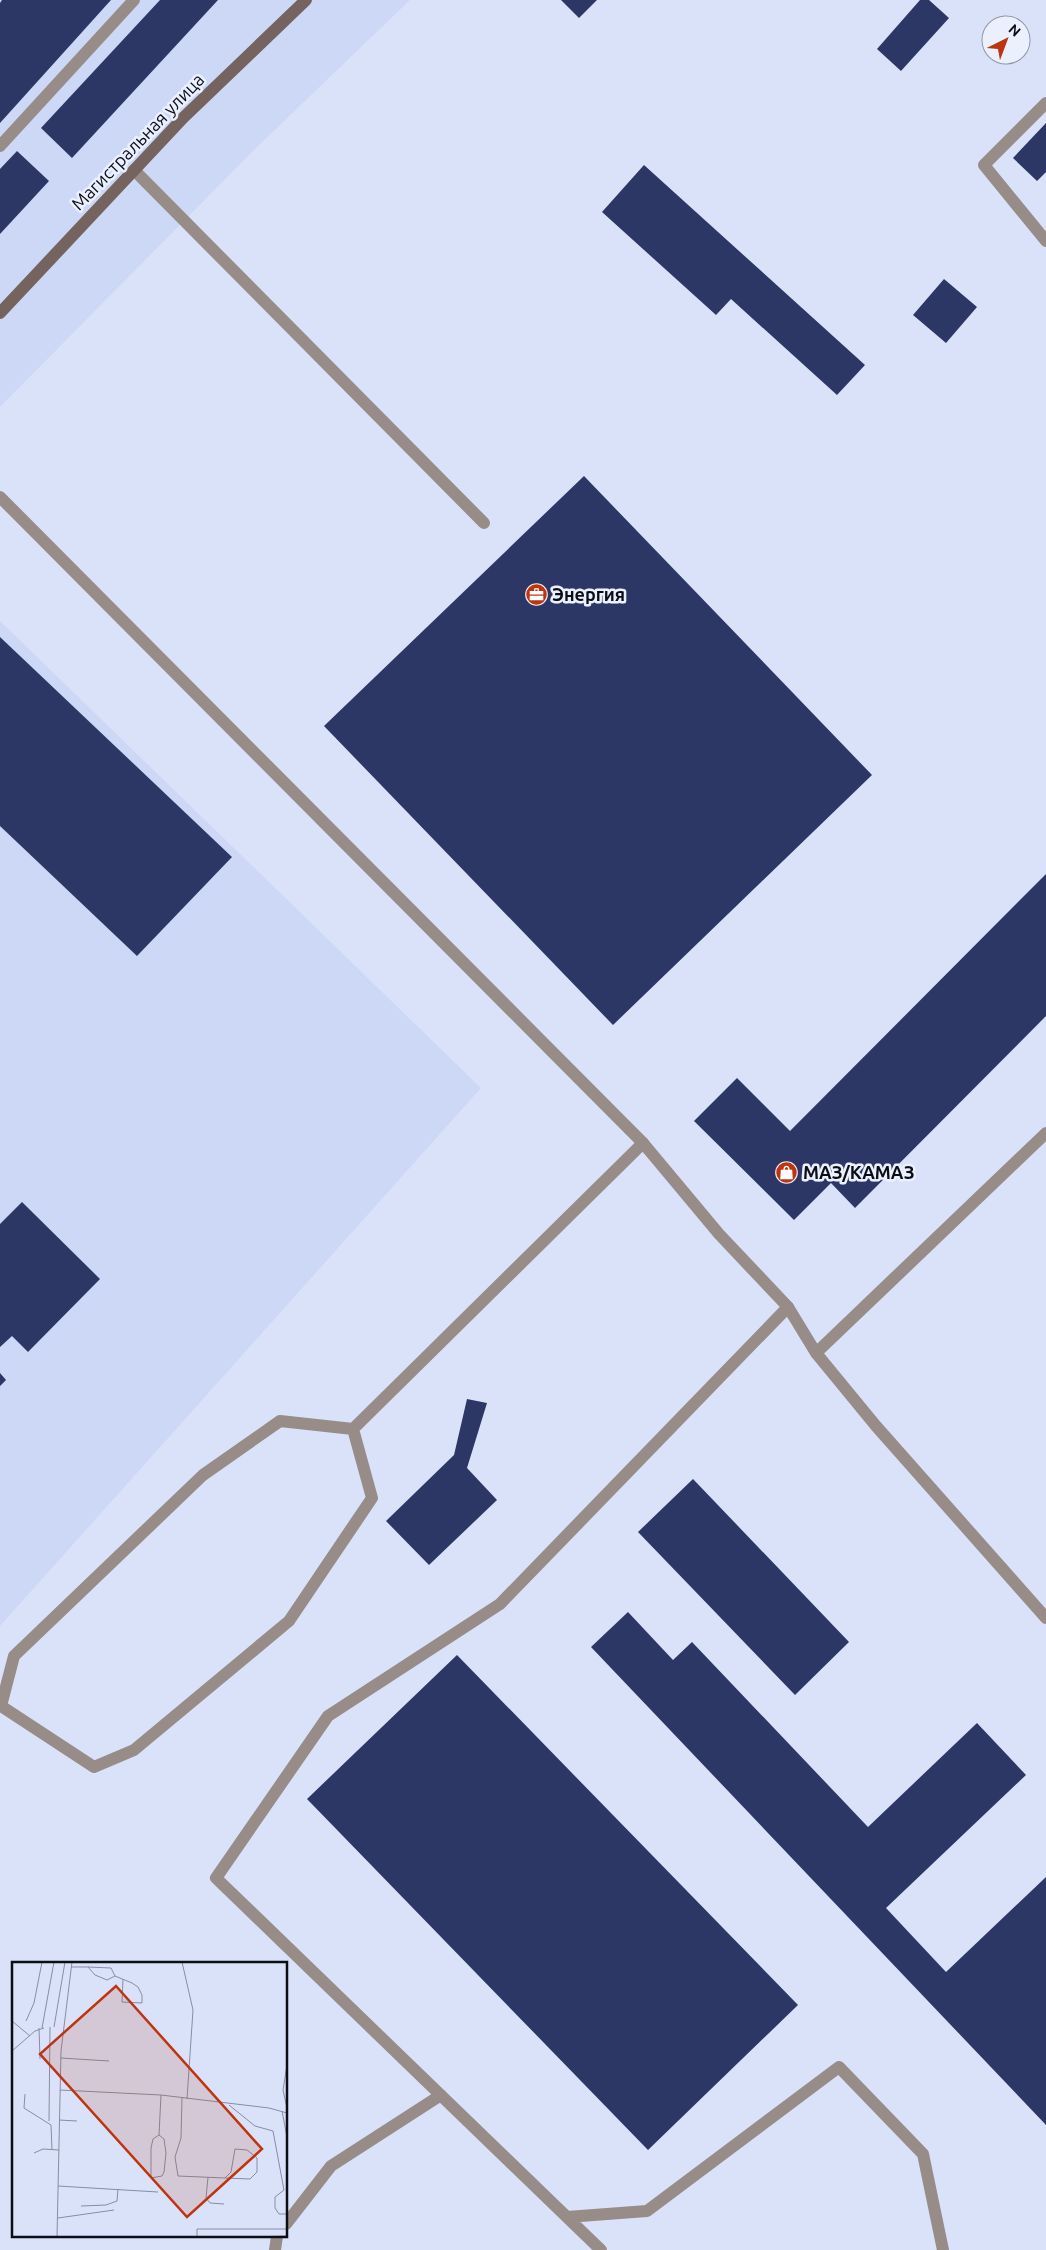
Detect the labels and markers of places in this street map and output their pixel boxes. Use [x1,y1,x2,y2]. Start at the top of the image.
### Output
office icon: Энергия [524,583,548,607]
place label: Энергия [552,584,625,604]
shop icon: МАЗ/КАМАЗ [775,1161,799,1185]
place label: МАЗ/КАМАЗ [803,1162,914,1182]

